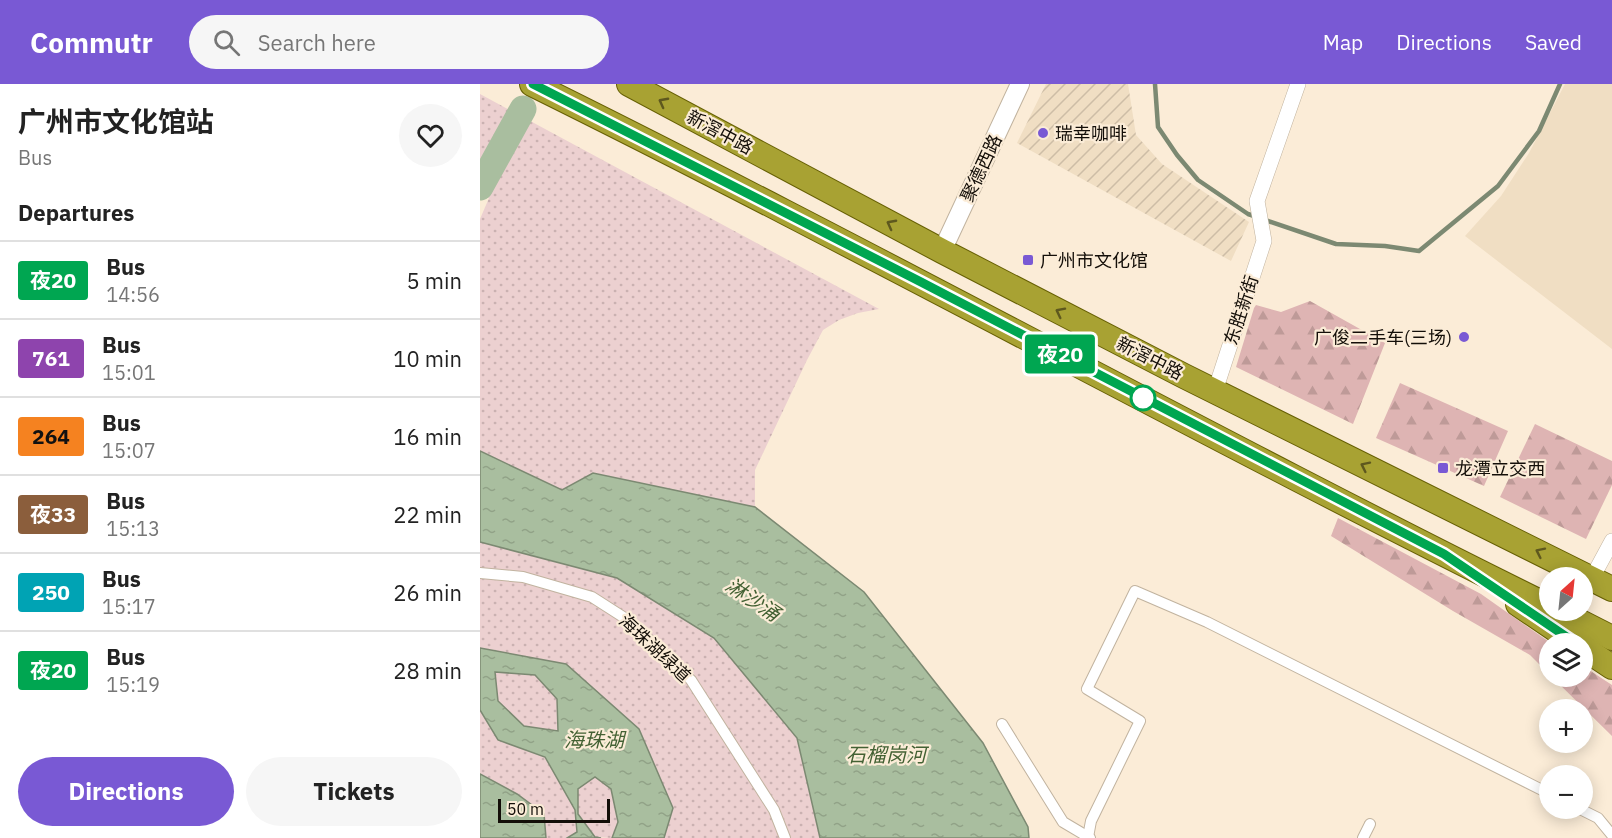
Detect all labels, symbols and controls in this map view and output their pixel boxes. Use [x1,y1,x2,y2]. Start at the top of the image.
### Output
search box [189,15,609,69]
text: Commutr [30,24,153,61]
icon: search [210,26,243,59]
text: Search here [258,28,376,57]
text: Map [1323,28,1363,56]
text: Directions [1396,28,1492,56]
text: Saved [1525,28,1582,56]
one-way arrow [659,98,669,109]
text: 广州市文化馆站 [18,103,214,140]
button: heart [399,104,462,167]
street label: 新滘中路 [683,105,757,159]
place label: 瑞幸咖啡 [1055,122,1127,145]
marker: 瑞幸咖啡 [1036,126,1050,140]
street label: 聚德西路 [955,131,1007,205]
text: Bus [18,144,52,171]
text: Departures [18,198,134,227]
one-way arrow [886,220,897,231]
place label: 广州市文化馆 [1040,249,1148,272]
text: Bus [106,252,145,281]
marker: 广州市文化馆 [1021,253,1035,267]
text: 夜20 [30,266,76,294]
text: 5 min [406,266,462,295]
street label: 东胜新街 [1219,272,1263,348]
text: 14:56 [106,281,160,308]
one-way arrow [1055,308,1066,319]
place label: 广俊二手车(三场) [1314,326,1452,349]
text: Bus [102,330,141,359]
marker: 广俊二手车(三场) [1457,330,1471,344]
street label: 新滘中路 [1113,331,1187,385]
line badge: 夜20 [1026,334,1094,374]
text: 夜20 [1037,340,1083,368]
text: 761 [32,344,70,372]
text: 10 min [393,344,462,373]
text: 15:01 [102,359,156,386]
unlabelled marker [1130,385,1156,411]
text: Bus [102,408,141,437]
text: 264 [32,422,70,450]
text: 16 min [393,422,462,451]
text: 15:07 [102,437,156,464]
place label: 龙潭立交西 [1455,457,1545,480]
one-way arrow [1361,461,1372,473]
marker: 龙潭立交西 [1436,461,1450,475]
text: Bus [106,486,145,515]
text: 夜33 [30,500,76,528]
text: 22 min [393,500,462,529]
text: 15:13 [106,515,160,542]
one-way arrow [1536,548,1546,559]
text: Bus [102,564,141,593]
north arrow [1539,567,1593,621]
map controls [1539,567,1593,819]
water label: 淋沙涌 [721,571,787,628]
text: 250 [32,578,70,606]
text: 26 min [393,578,462,607]
text: 15:17 [102,593,156,620]
street label: 海珠湖绿道 [614,609,696,687]
button: layers [1539,633,1593,687]
text: Bus [106,642,145,671]
text: 夜20 [30,656,76,684]
text: 28 min [393,656,462,685]
text: 15:19 [106,671,160,698]
button: + [1539,699,1593,753]
water label: 海珠湖 [564,726,627,753]
water label: 石榴岗河 [846,741,930,768]
button: Directions [18,757,234,826]
button: Tickets [246,757,462,826]
button: − [1539,765,1593,819]
scale bar [498,796,610,824]
text: 50 m [507,799,544,819]

